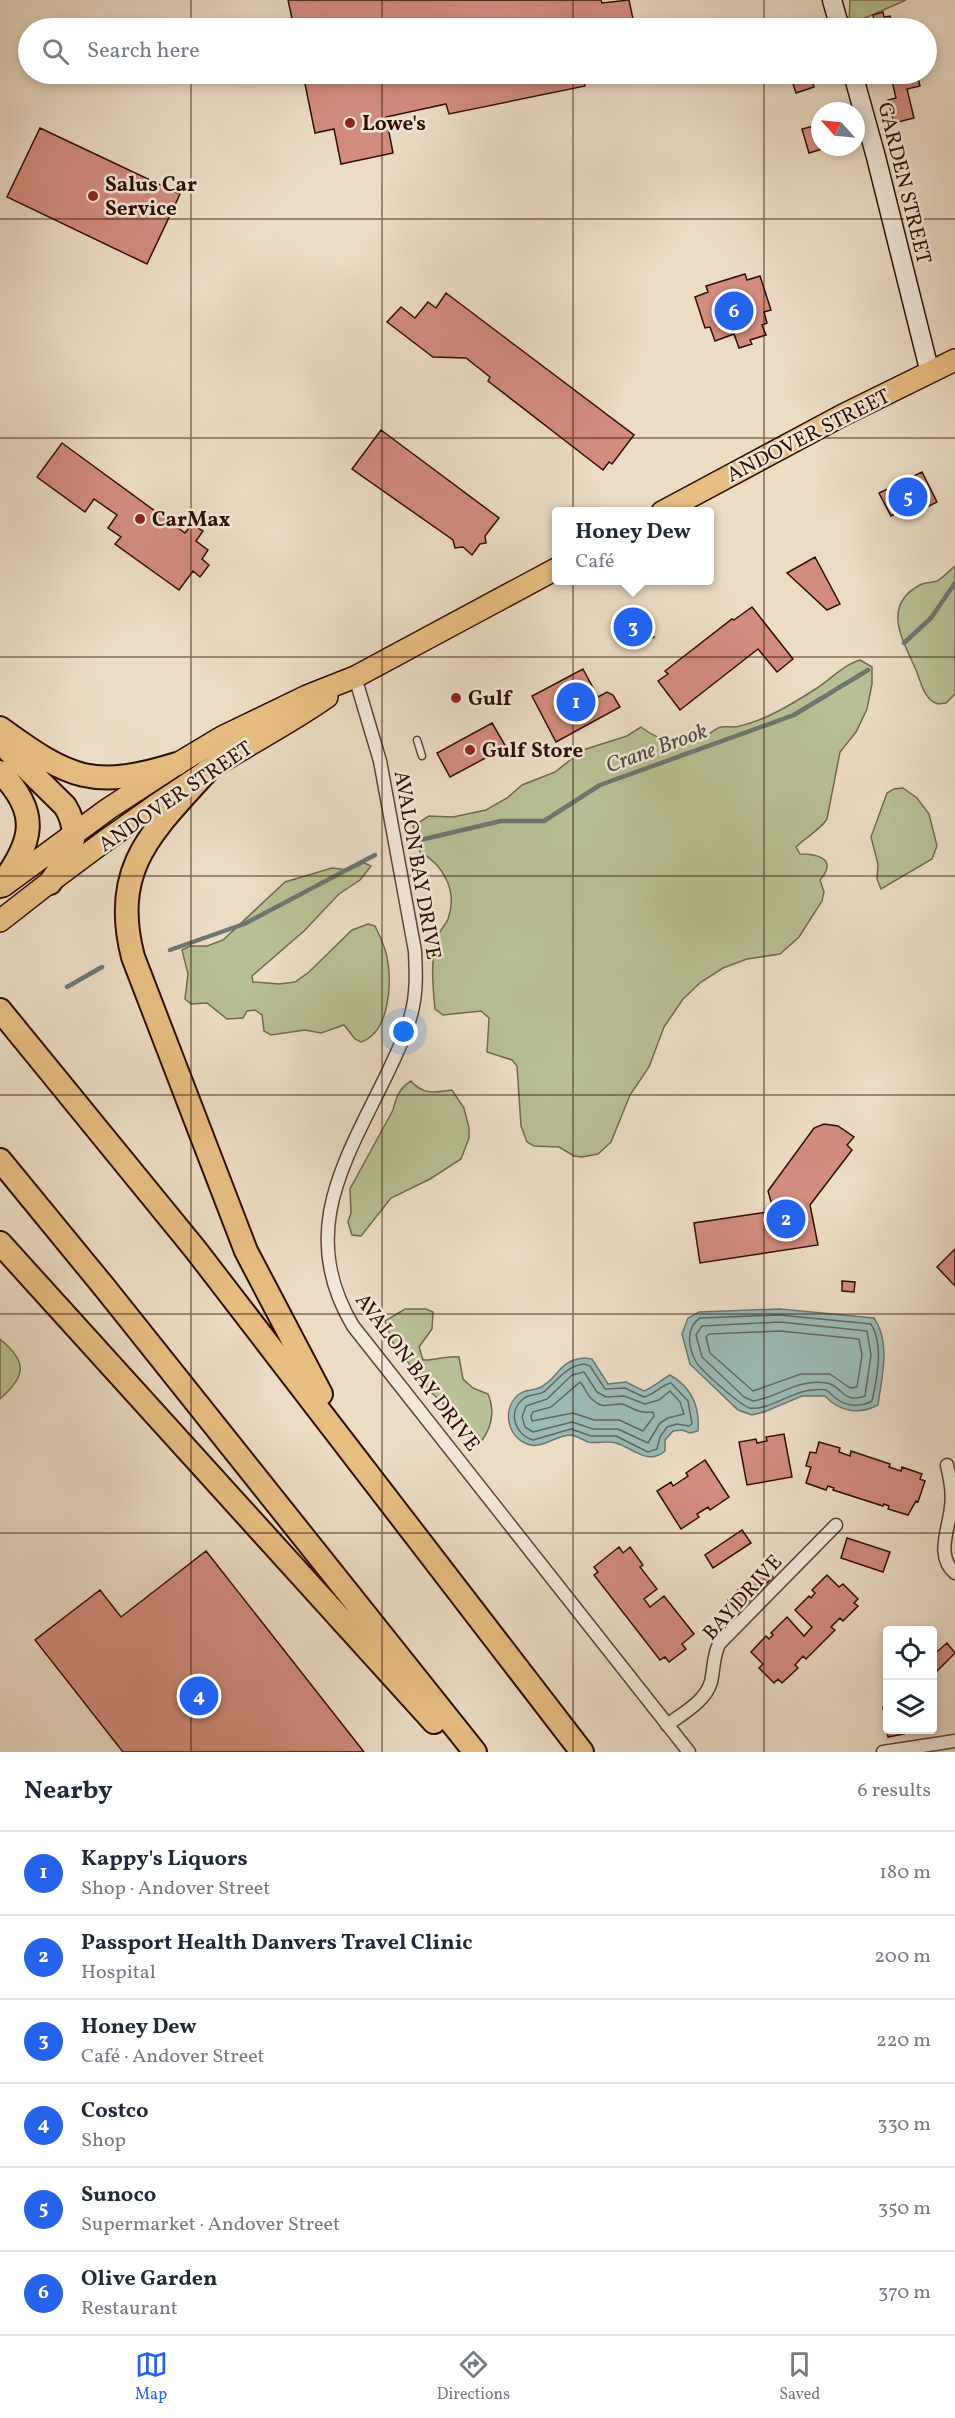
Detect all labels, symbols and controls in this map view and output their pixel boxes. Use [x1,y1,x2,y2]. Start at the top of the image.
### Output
search box [18,18,937,84]
icon: search [39,35,72,68]
text: Search here [87,36,200,67]
street label: GARDEN STREET [869,100,938,267]
north arrow [811,102,865,156]
place label: Lowe's [362,110,426,139]
marker: Lowe's [343,116,357,130]
place label: Salus Car Service [105,171,197,224]
marker: Salus Car Service [86,189,100,203]
pin: 6 [714,288,754,334]
street label: ANDOVER STREET [722,383,896,490]
pin: 5 [888,474,928,520]
place label: CarMax [152,506,231,535]
popup [552,507,714,585]
marker: CarMax [133,512,147,526]
text: Honey Dew [575,517,691,548]
text: Café [575,548,615,576]
pin: 3 [614,604,652,650]
pin: 1 [556,680,596,724]
place label: Gulf [468,685,513,714]
marker: Gulf [449,691,463,705]
water label: Crane Brook [602,717,712,782]
street label: ANDOVER STREET [93,735,259,860]
place label: Gulf Store [482,737,583,766]
marker: Gulf Store [463,743,477,757]
street label: AVALON BAY DRIVE [386,768,447,962]
your location [389,1017,418,1046]
pin: 2 [766,1196,806,1242]
street label: AVALON BAY DRIVE [348,1288,486,1458]
street label: BAY DRIVE [697,1549,790,1647]
map controls [883,1626,937,1734]
button: locate [883,1626,937,1680]
pin: 4 [180,1674,218,1718]
button: layers [883,1680,937,1734]
text: Nearby [24,1773,113,1809]
text: 6 results [858,1777,931,1805]
text: Kappy's Liquors [81,1844,248,1875]
text: 1 [39,1859,48,1887]
text: 180 m [879,1859,931,1887]
text: Shop · Andover Street [81,1875,270,1903]
text: Passport Health Danvers Travel Clinic [81,1928,472,1959]
text: 2 [38,1943,49,1971]
text: 200 m [874,1943,931,1971]
text: Hospital [81,1959,156,1987]
text: Honey Dew [81,2012,197,2043]
text: 3 [38,2027,49,2055]
text: 220 m [876,2027,931,2055]
text: Café · Andover Street [81,2043,265,2071]
text: Costco [81,2096,149,2127]
text: 4 [37,2111,50,2139]
text: 330 m [877,2111,931,2139]
text: Shop [81,2127,126,2155]
text: Sunoco [81,2180,156,2211]
text: 5 [39,2195,48,2223]
text: 350 m [878,2195,931,2223]
text: Supermarket · Andover Street [81,2211,340,2239]
text: Olive Garden [81,2264,218,2295]
text: 6 [38,2279,49,2307]
text: 370 m [878,2279,931,2307]
text: Restaurant [81,2295,178,2323]
tab: Map [135,2348,168,2406]
tab: Directions [437,2348,510,2406]
tab: Saved [779,2348,820,2406]

